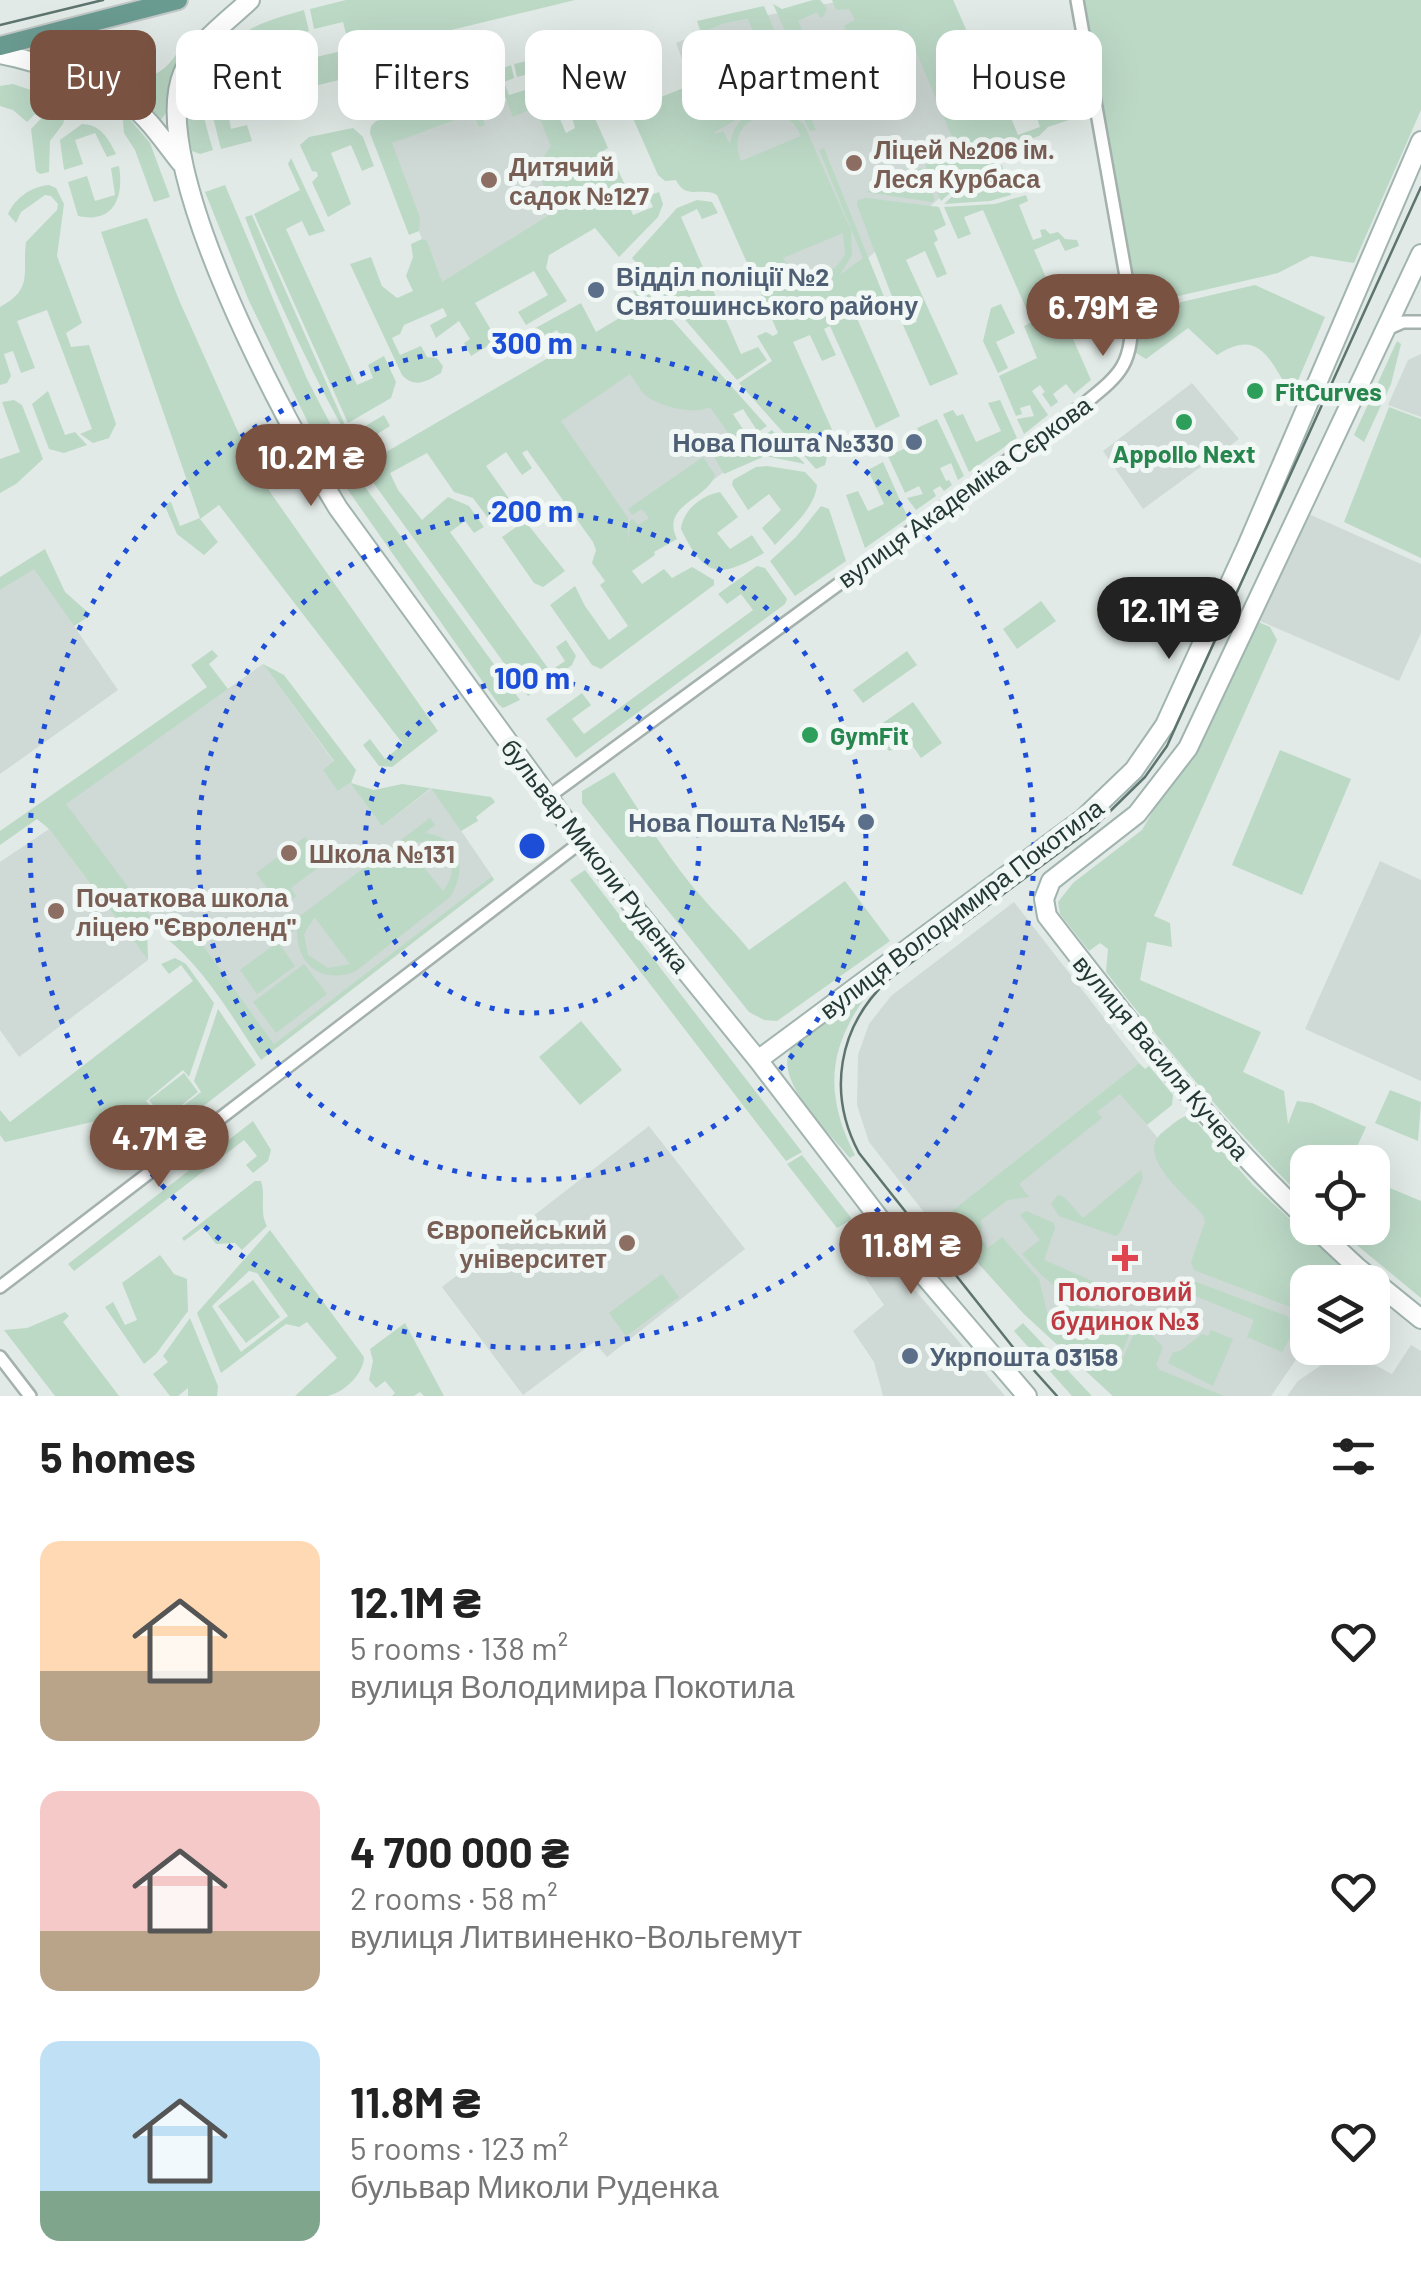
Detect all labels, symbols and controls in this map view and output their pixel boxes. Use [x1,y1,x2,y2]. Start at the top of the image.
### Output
chip: Buy [30,30,156,120]
chip: Rent [176,30,318,120]
chip: Filters [338,30,505,120]
chip: New [525,30,662,120]
chip: Apartment [682,30,916,120]
chip: House [936,30,1102,120]
place label: Ліцей №206 ім. Леся Курбаса [874,134,1055,193]
place label: Дитячий садок №127 [509,151,649,210]
marker: Ліцей №206 ім. Леся Курбаса [843,152,865,174]
marker: Дитячий садок №127 [478,169,500,191]
place label: Відділ поліції №2 Святошинського району [616,261,918,320]
pin: 6.79M ₴ [1011,274,1195,359]
marker: Відділ поліції №2 Святошинського району [585,279,607,301]
text: 6.79M ₴ [1048,287,1158,325]
text: 300 m [491,324,573,360]
place label: FitCurves [1275,376,1382,406]
marker: FitCurves [1244,380,1266,402]
street label: вулиця Академіка Сєркова [831,389,1097,593]
marker: Appollo Next [1173,411,1195,433]
pin: 10.2M ₴ [219,424,403,509]
place label: Нова Пошта №330 [672,427,894,457]
marker: Нова Пошта №330 [903,431,925,453]
text: 10.2M ₴ [258,437,364,475]
place label: Appollo Next [1113,438,1255,468]
text: 200 m [491,492,573,528]
pin: 12.1M ₴ [1077,577,1261,662]
text: 12.1M ₴ [1119,590,1219,628]
text: 100 m [494,659,570,695]
place label: GymFit [830,720,909,750]
marker: GymFit [799,724,821,746]
street label: бульвар Миколи Руденка [495,732,697,978]
street label: вулиця Володимира Покотила [813,791,1109,1024]
place label: Нова Пошта №154 [628,807,846,837]
marker: Нова Пошта №154 [855,811,877,833]
centre of rings [514,828,550,864]
place label: Школа №131 [309,838,455,868]
marker: Школа №131 [278,842,300,864]
place label: Початкова школа ліцею "Євроленд" [76,882,296,941]
marker: Початкова школа ліцею "Євроленд" [45,900,67,922]
street label: вулиця Василя Кучера [1068,949,1256,1166]
pin: 4.7M ₴ [78,1105,240,1190]
text: 4.7M ₴ [112,1118,206,1156]
map controls [1290,1145,1390,1365]
button: locate [1290,1145,1390,1245]
pin: 11.8M ₴ [819,1212,1003,1297]
place label: Європейський університет [426,1214,607,1273]
text: 11.8M ₴ [861,1225,961,1263]
marker: Європейський університет [616,1232,638,1254]
marker: Пологовий будинок №3 [1112,1245,1138,1271]
button: layers [1290,1265,1390,1365]
place label: Пологовий будинок №3 [1051,1276,1199,1335]
place label: Укрпошта 03158 [930,1341,1118,1371]
marker: Укрпошта 03158 [899,1345,921,1367]
icon: filters [1326,1429,1381,1484]
text: 5 homes [40,1431,196,1481]
text: 12.1M ₴ [350,1576,481,1626]
icon: home [120,1581,240,1701]
icon: heart [1326,1614,1381,1669]
text: 5 rooms · 138 m² [350,1628,568,1666]
text: вулиця Володимира Покотила [350,1666,794,1704]
text: 4 700 000 ₴ [350,1826,569,1876]
icon: home [120,1831,240,1951]
icon: heart [1326,1864,1381,1919]
text: 2 rooms · 58 m² [350,1878,558,1916]
text: вулиця Литвиненко-Вольгемут [350,1916,802,1954]
text: 11.8M ₴ [350,2076,481,2126]
icon: home [120,2081,240,2201]
icon: heart [1326,2114,1381,2169]
text: 5 rooms · 123 m² [350,2128,569,2166]
text: бульвар Миколи Руденка [350,2166,719,2204]

